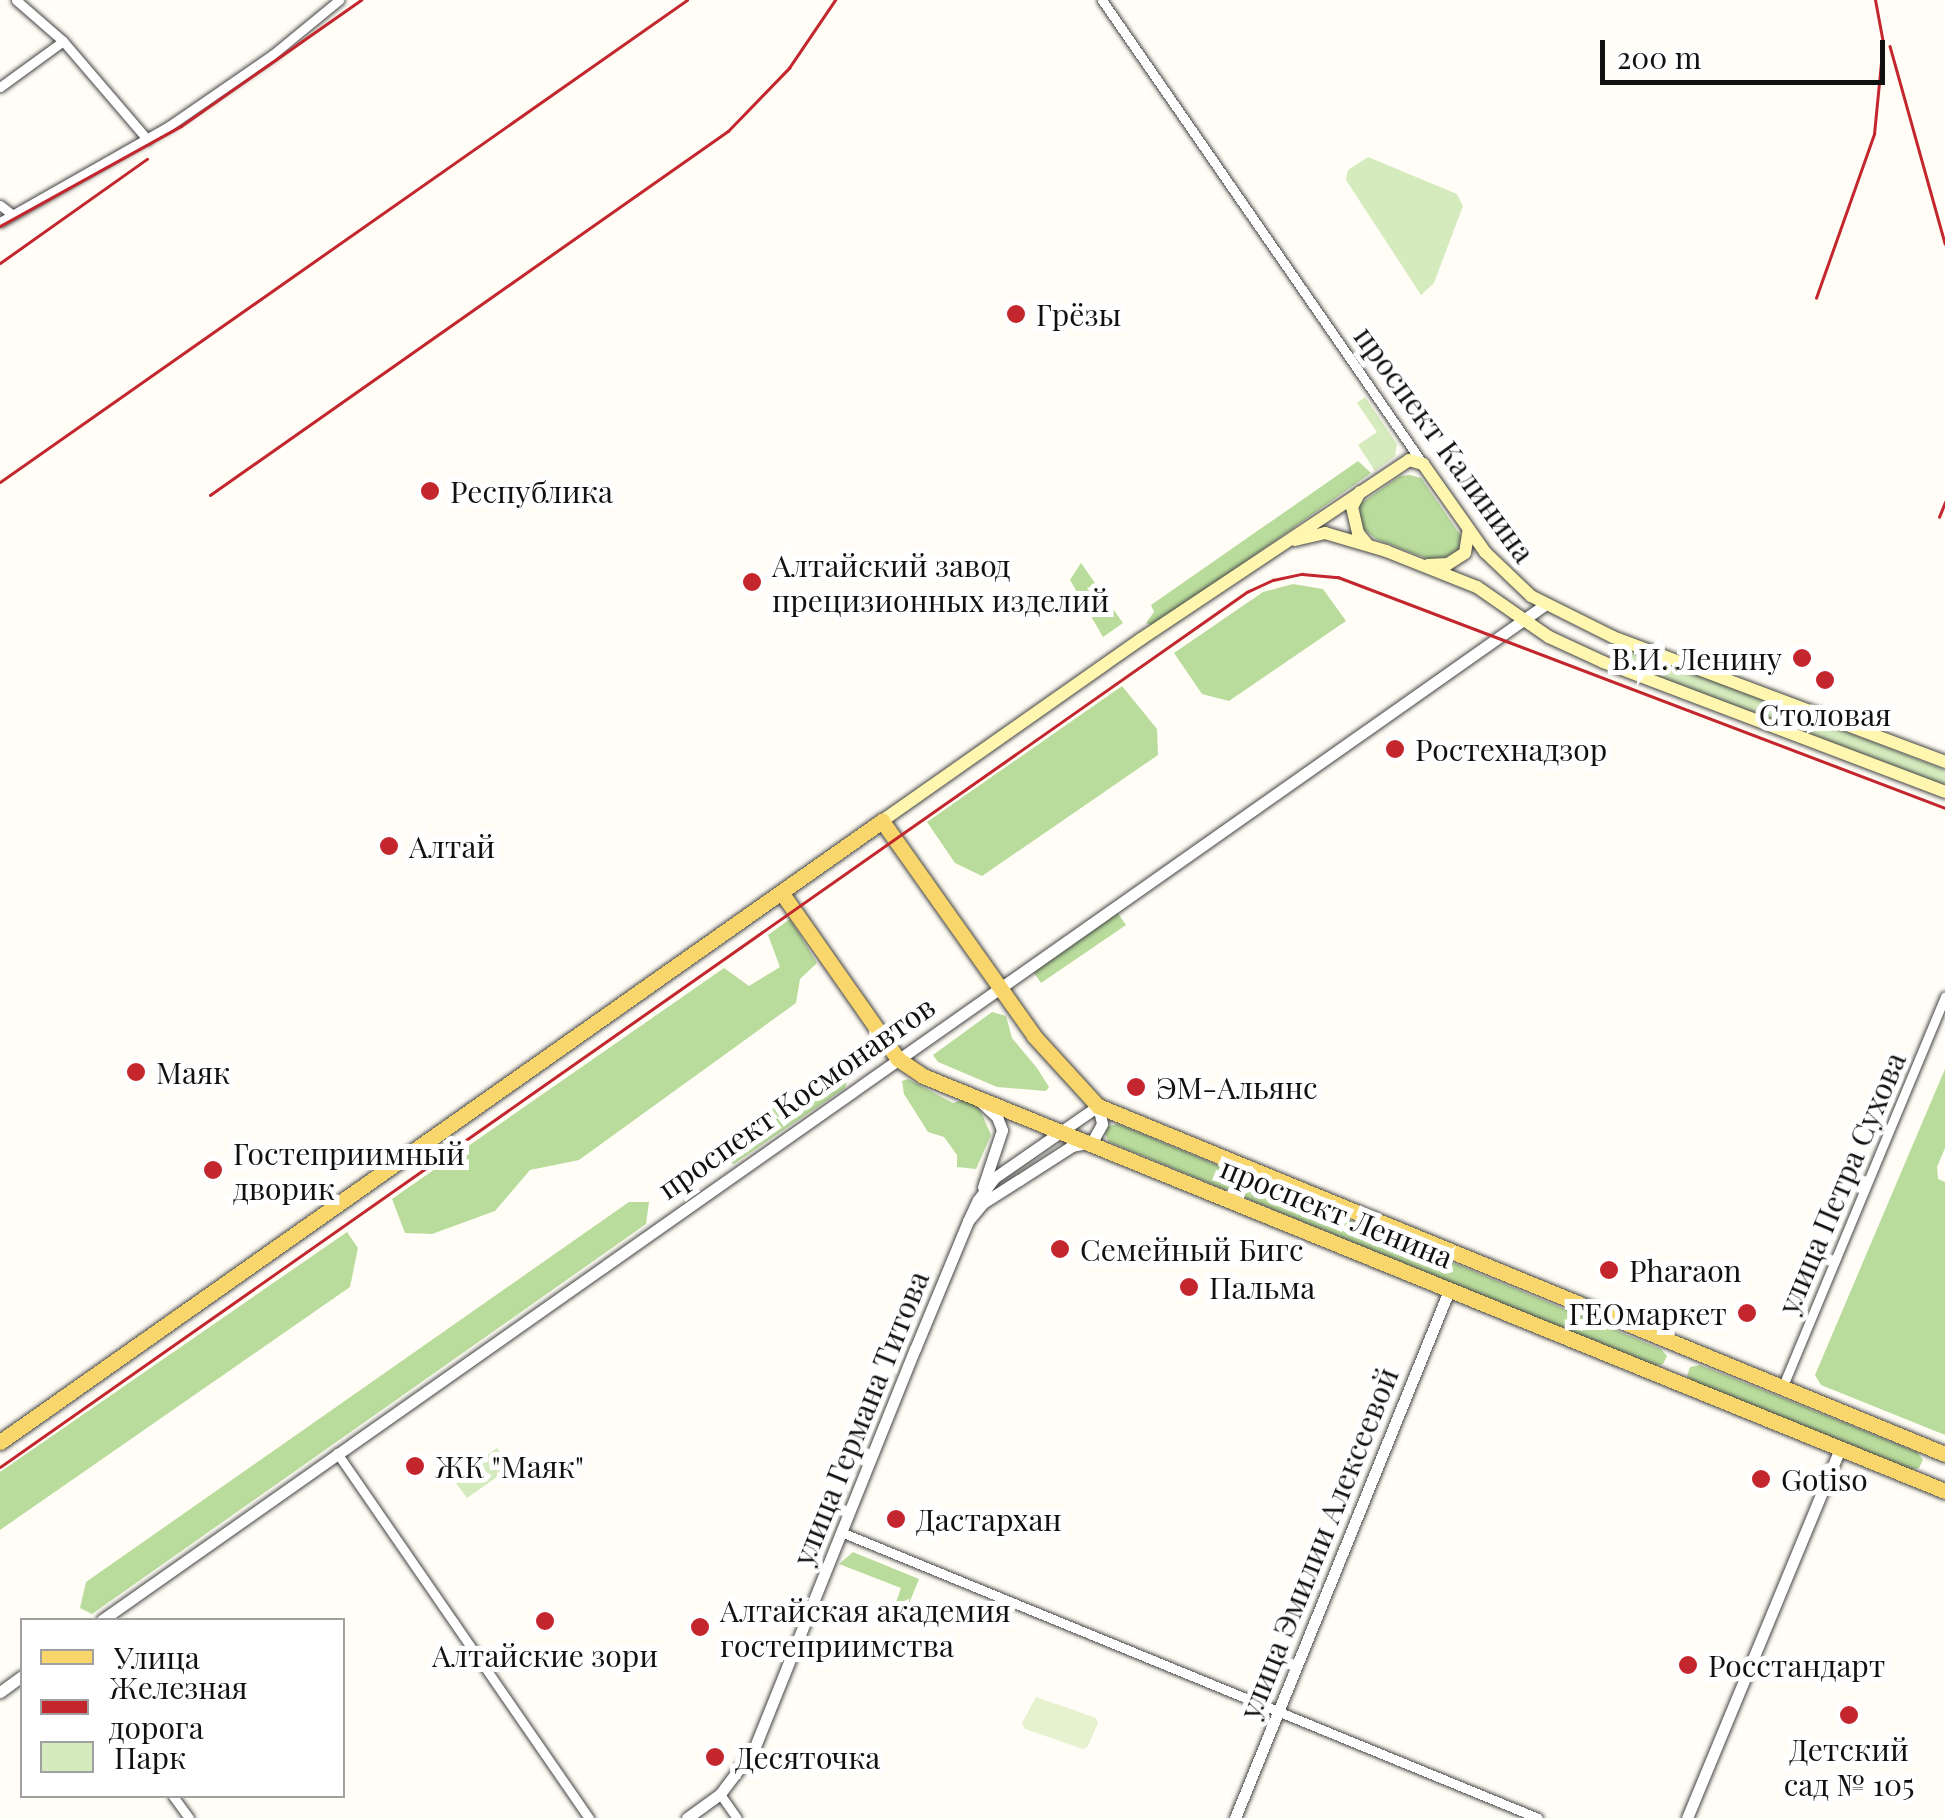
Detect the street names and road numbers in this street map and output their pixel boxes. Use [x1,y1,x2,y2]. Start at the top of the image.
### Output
street label: проспект Калинина [1347,319,1543,569]
street label: проспект Космонавтов [651,988,941,1206]
street label: улица Петра Сухова [1770,1047,1912,1319]
street label: проспект Ленина [1216,1149,1458,1275]
street label: улица Германа Титова [784,1266,936,1570]
street label: улица Эмилии Алексеевой [1231,1362,1405,1724]

